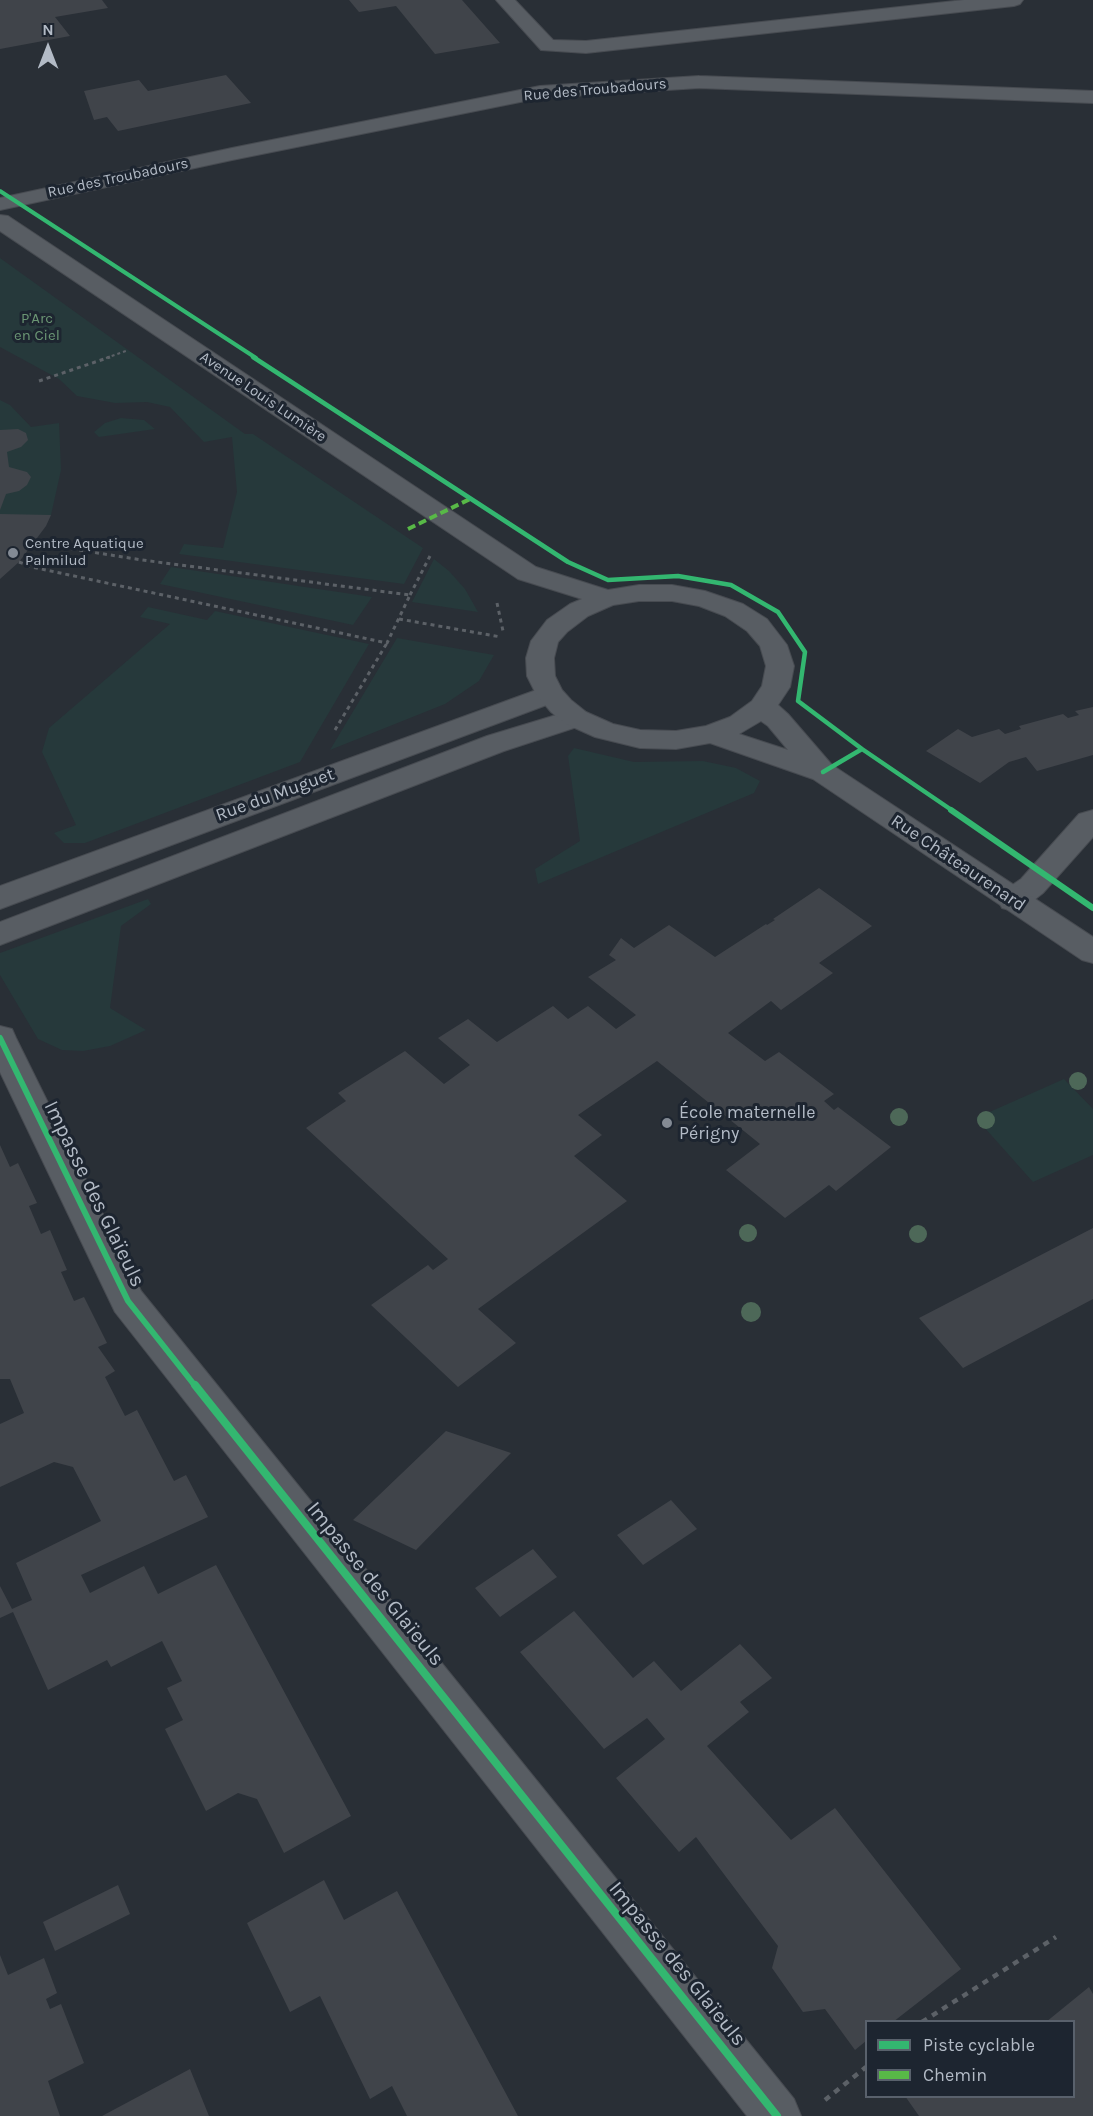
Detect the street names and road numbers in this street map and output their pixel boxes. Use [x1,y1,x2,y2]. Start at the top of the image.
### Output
street label: Rue des Troubadours [523,75,667,105]
street label: Rue des Troubadours [46,154,190,202]
street label: Avenue Louis Lumière [196,348,330,446]
street label: Rue du Muguet [213,764,337,826]
street label: Rue Châteaurenard [887,810,1029,916]
street label: Impasse des Glaïeuls [38,1097,150,1291]
street label: Impasse des Glaïeuls [301,1497,449,1671]
street label: Impasse des Glaïeuls [603,1877,751,2051]

